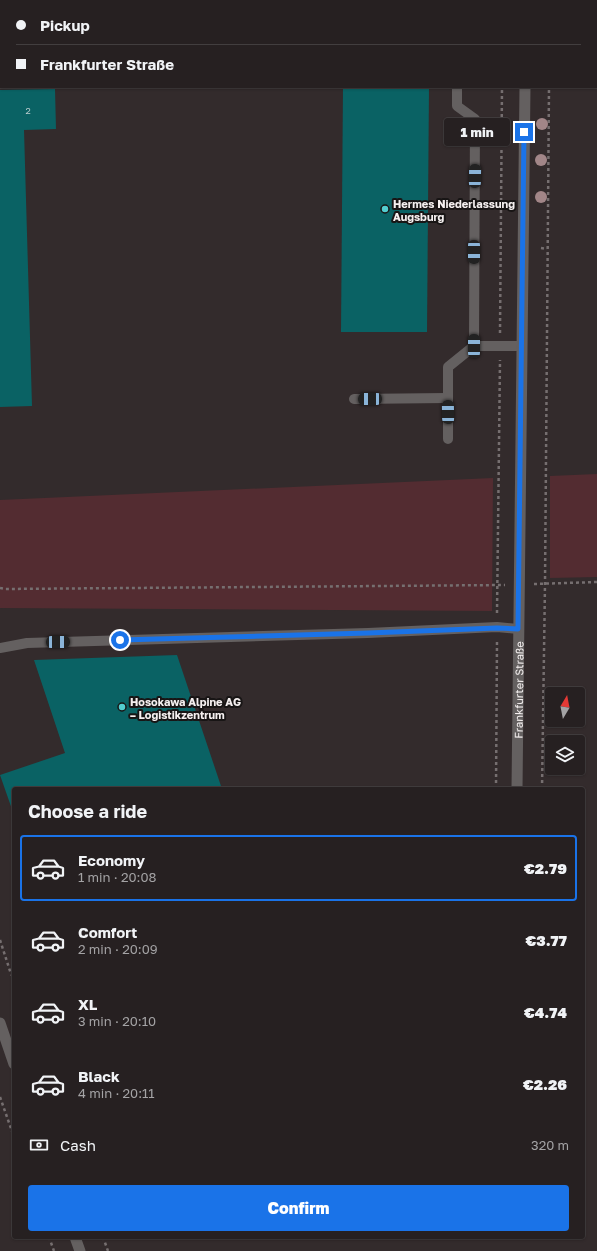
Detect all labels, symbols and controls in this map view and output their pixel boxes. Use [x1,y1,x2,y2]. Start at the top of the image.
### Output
text: Pickup [40,16,90,34]
text: Frankfurter Straße [40,55,174,73]
house number: 2 [25,105,31,116]
callout: 1 min [444,118,510,146]
route end [515,123,533,141]
text: 1 min [460,124,494,140]
car [469,164,481,188]
place label: Hermes Niederlassung Augsburg [393,197,515,223]
marker: Hermes Niederlassung Augsburg [380,204,390,214]
car [468,240,480,264]
car [468,334,480,358]
car [358,393,382,405]
car [442,400,454,424]
route start [111,631,129,649]
car [46,636,70,648]
street label: Frankfurter Straße [511,641,525,739]
north arrow [545,687,585,727]
map controls [545,687,585,775]
place label: Hosokawa Alpine AG – Logistikzentrum [130,695,241,721]
marker: Hosokawa Alpine AG – Logistikzentrum [117,702,127,712]
button: layers [545,735,585,775]
text: Choose a ride [28,800,147,822]
icon: car [30,850,66,886]
text: Economy [78,851,145,869]
text: €2.79 [524,859,567,877]
text: 1 min · 20:08 [78,869,156,885]
icon: car [30,922,66,958]
text: Comfort [78,923,137,941]
text: €3.77 [525,931,567,949]
text: 2 min · 20:09 [78,941,158,957]
icon: car [30,994,66,1030]
text: XL [78,995,97,1013]
text: €4.74 [524,1003,567,1021]
text: 3 min · 20:10 [78,1013,156,1029]
icon: car [30,1066,66,1102]
text: Black [78,1067,120,1085]
text: €2.26 [523,1075,567,1093]
text: 4 min · 20:11 [78,1085,155,1101]
icon: cash [28,1134,50,1156]
text: Cash [60,1136,96,1154]
text: 320 m [531,1137,569,1153]
button: Confirm [28,1185,569,1231]

